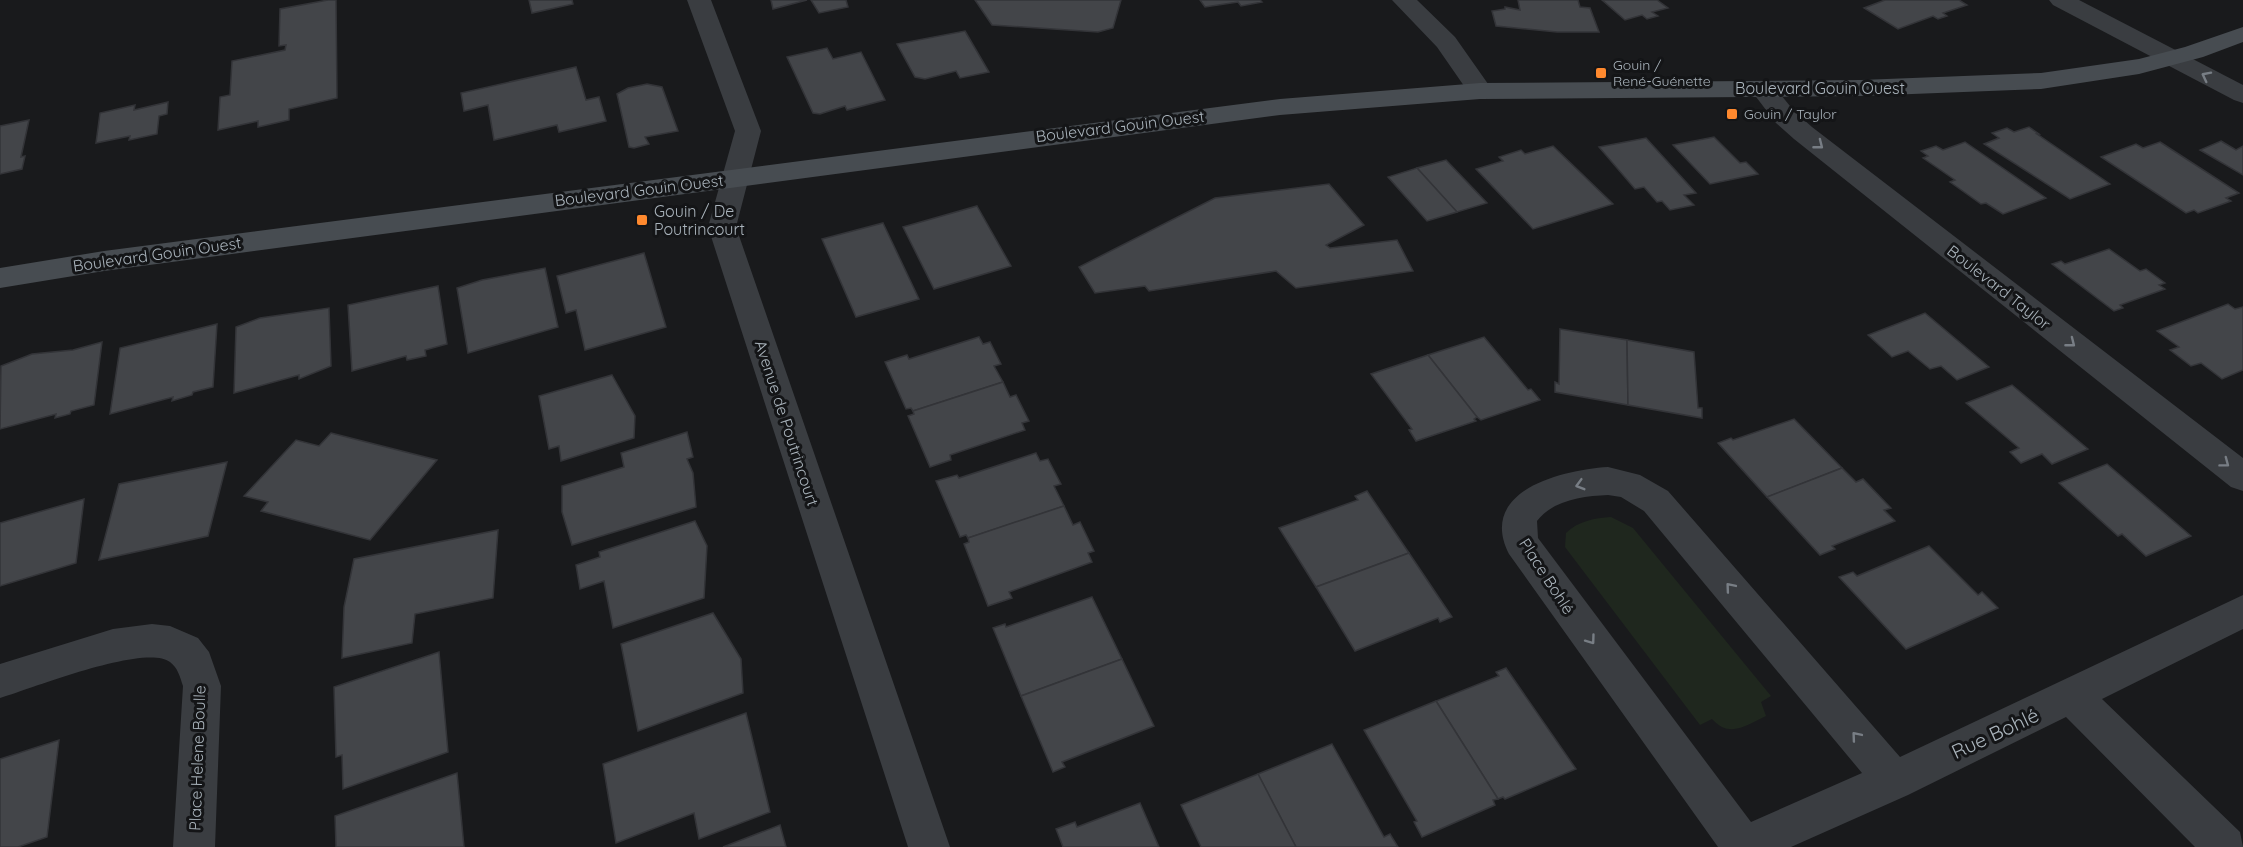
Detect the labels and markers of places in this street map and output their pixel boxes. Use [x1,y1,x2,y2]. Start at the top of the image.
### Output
place label: Gouin / René-Guénette [1613,56,1711,90]
marker: Gouin / René-Guénette [1594,66,1608,80]
place label: Gouin / Taylor [1744,105,1837,123]
marker: Gouin / Taylor [1725,107,1739,121]
place label: Gouin / De Poutrincourt [654,201,745,239]
marker: Gouin / De Poutrincourt [635,213,649,227]

